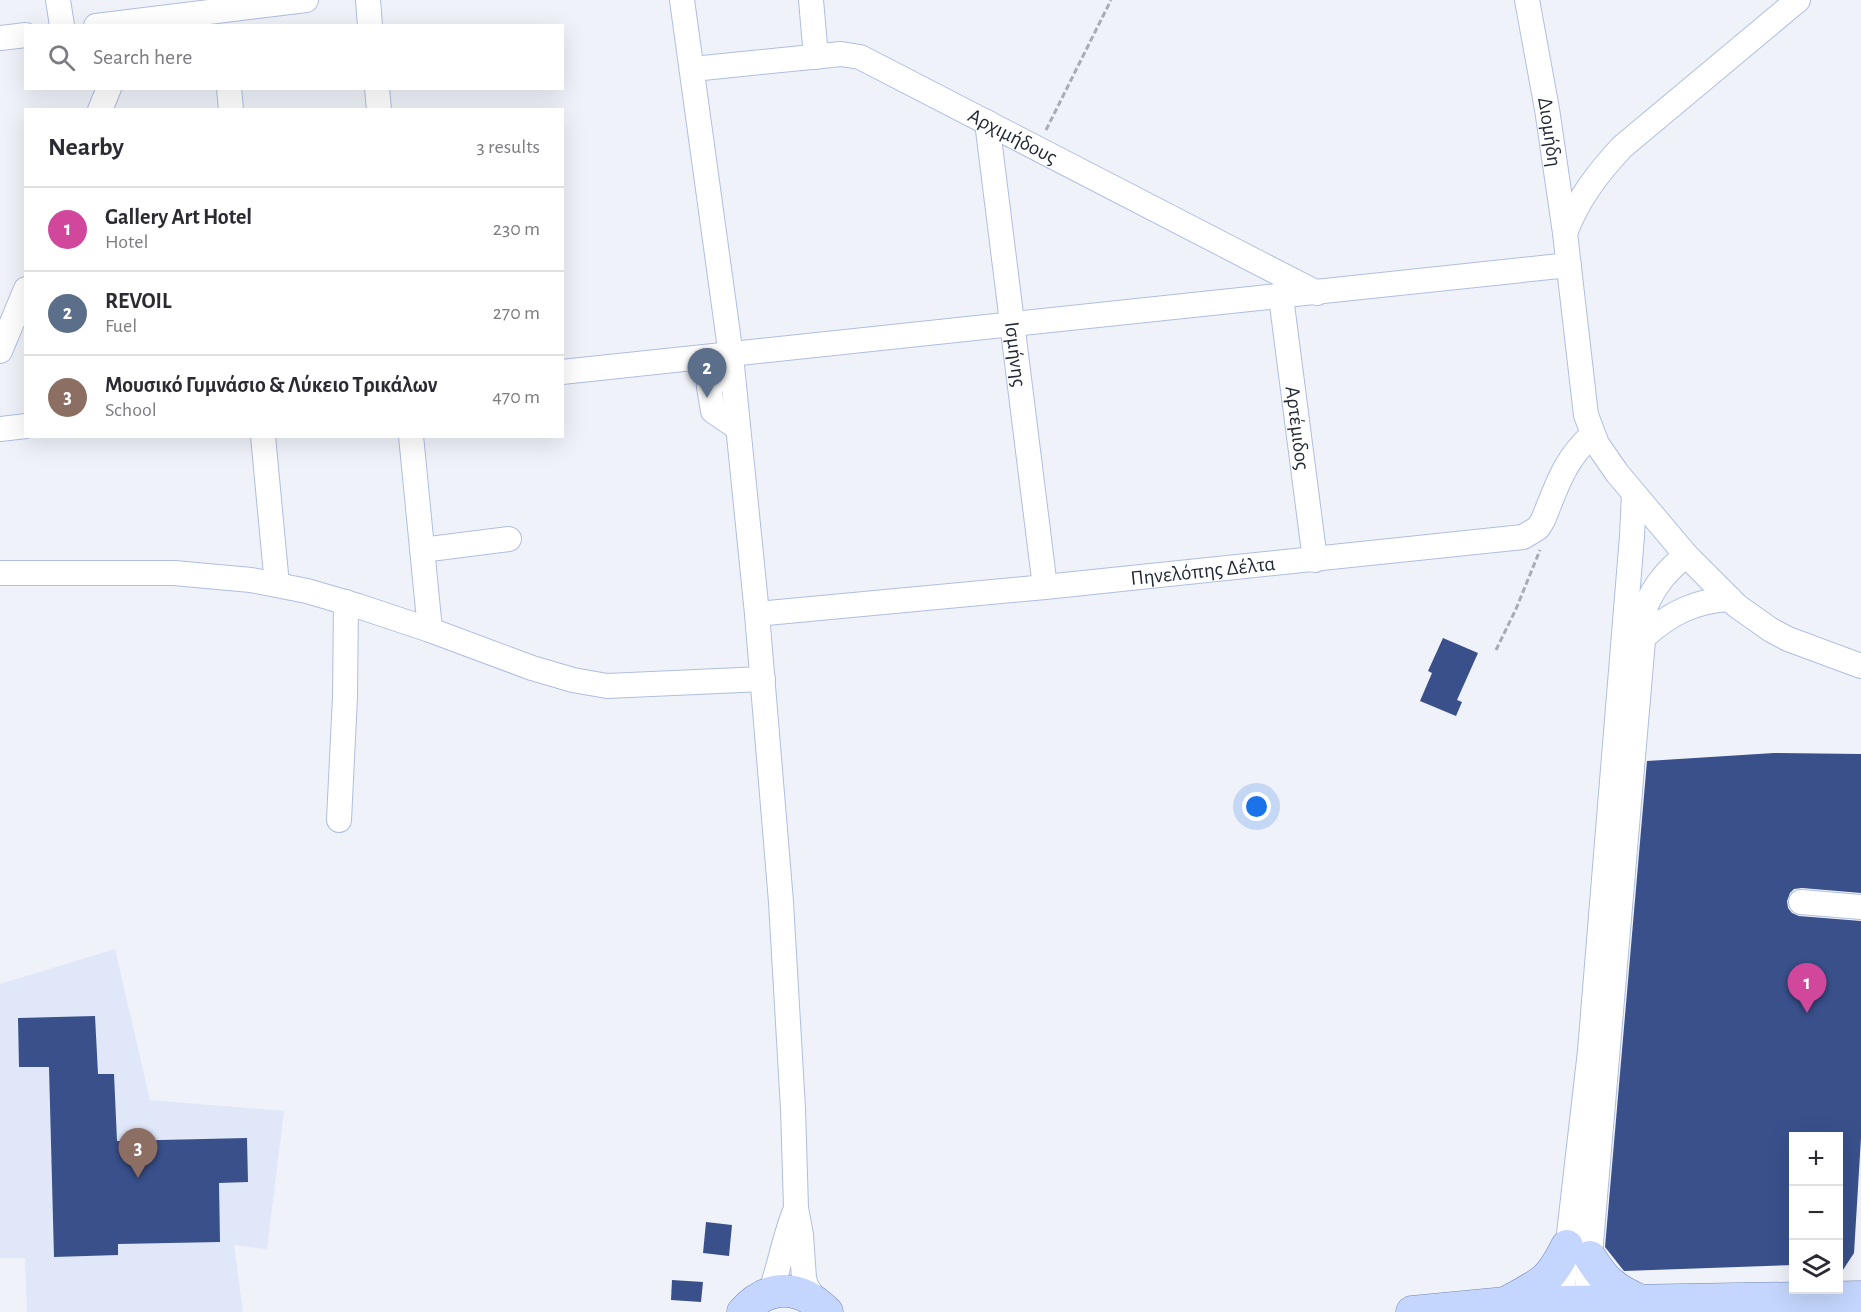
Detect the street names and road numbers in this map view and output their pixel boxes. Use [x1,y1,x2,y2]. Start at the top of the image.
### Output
street label: Διομήδη [1534,96,1565,168]
street label: Αρχιμήδους [965,105,1061,168]
street label: Ισμήνης [1001,321,1030,388]
street label: Αρτέμιδος [1282,385,1313,471]
street label: Πηνελόπης Δέλτα [1129,553,1276,589]

